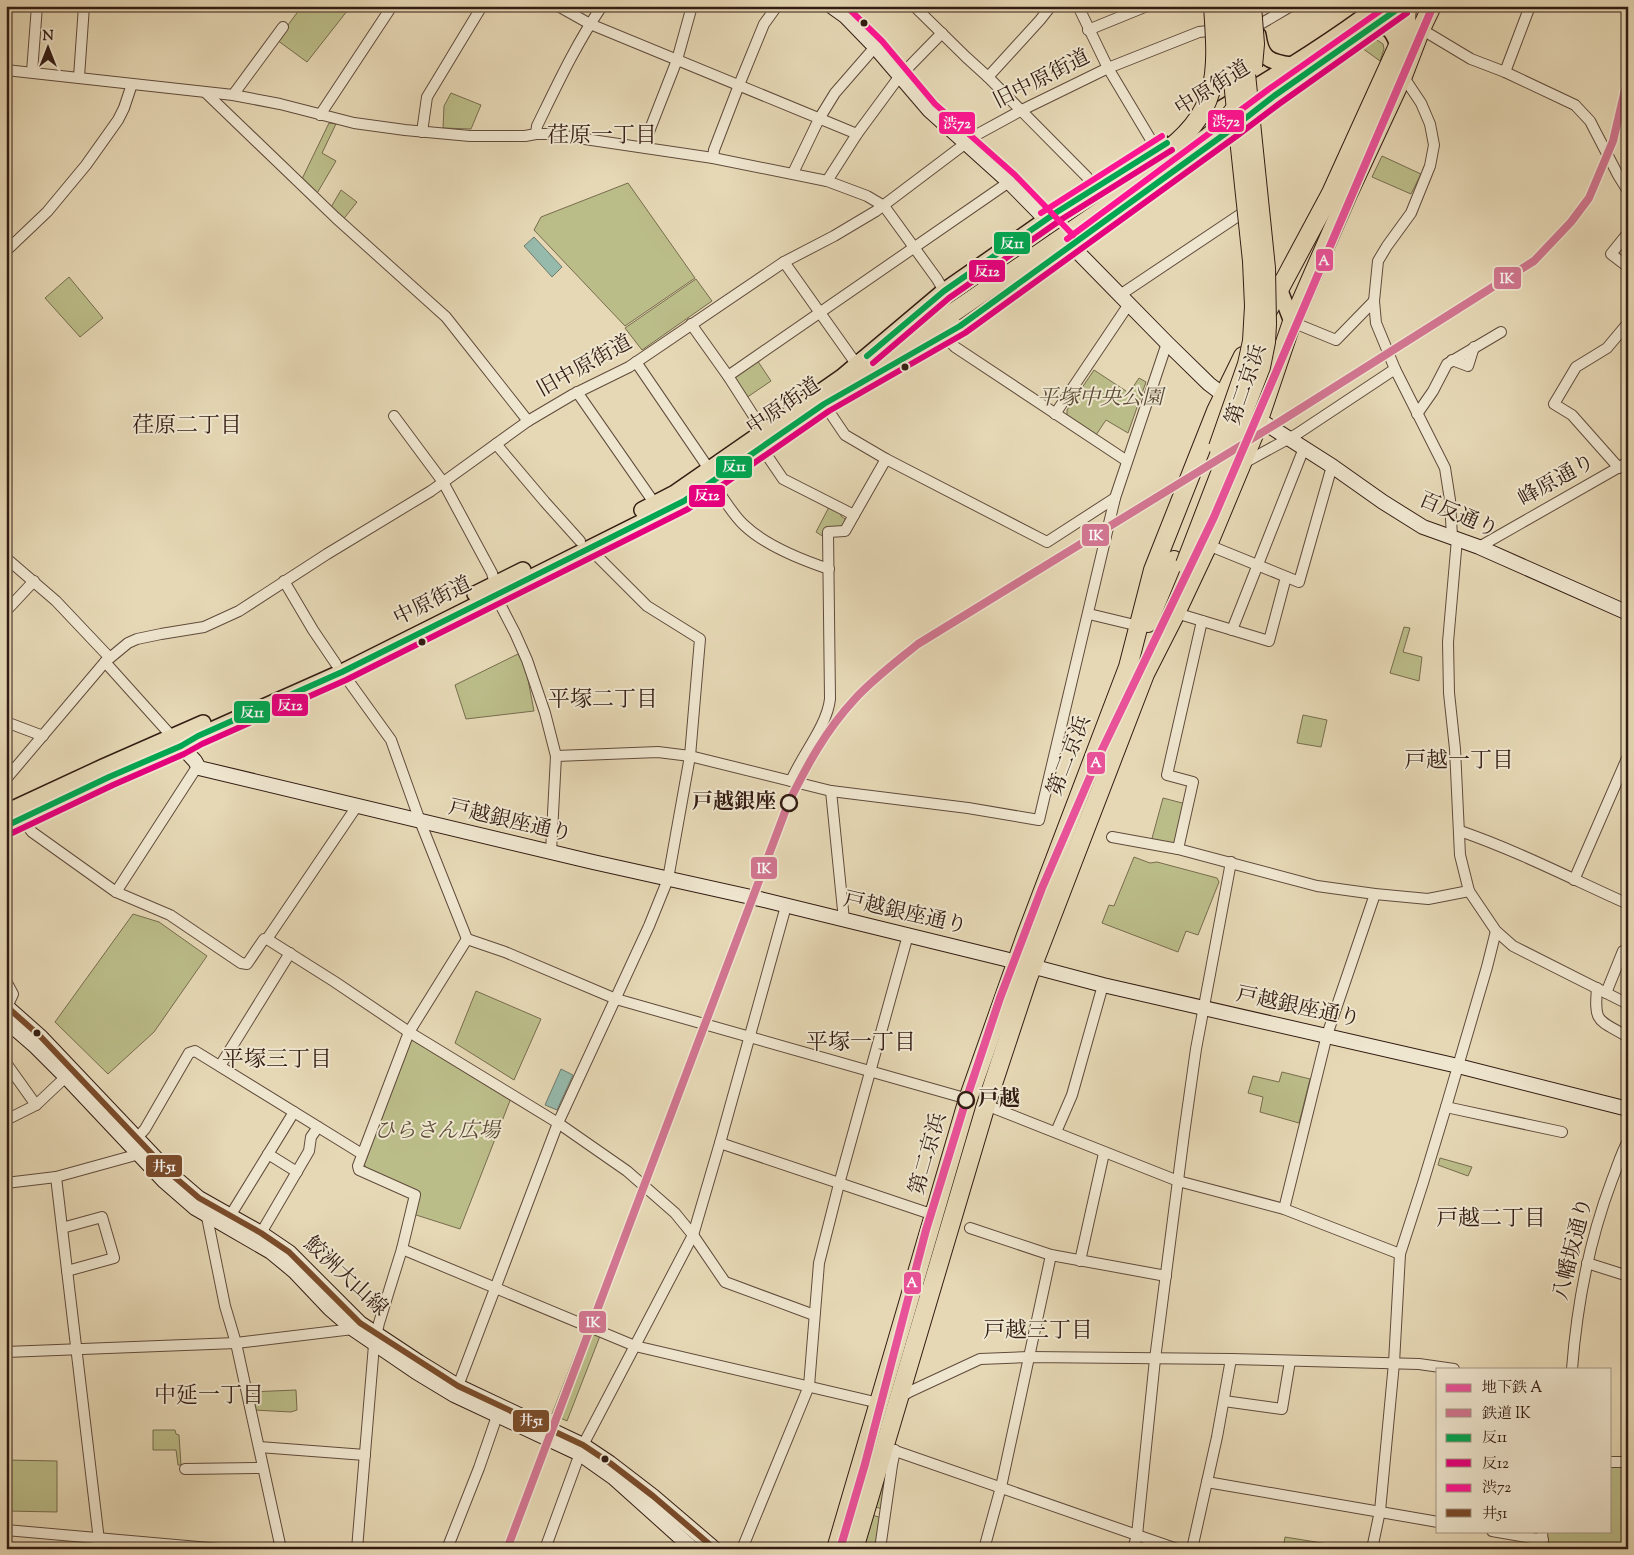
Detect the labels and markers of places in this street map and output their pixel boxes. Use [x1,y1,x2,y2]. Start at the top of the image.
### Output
unlabelled marker [859,18,869,28]
unlabelled marker [900,362,910,372]
unlabelled marker [417,637,427,647]
place label: 戸越銀座 [692,788,776,818]
marker: 戸越銀座 [780,794,798,812]
unlabelled marker [32,1028,42,1038]
place label: 戸越 [978,1085,1020,1115]
marker: 戸越 [957,1091,975,1109]
unlabelled marker [600,1454,610,1464]

